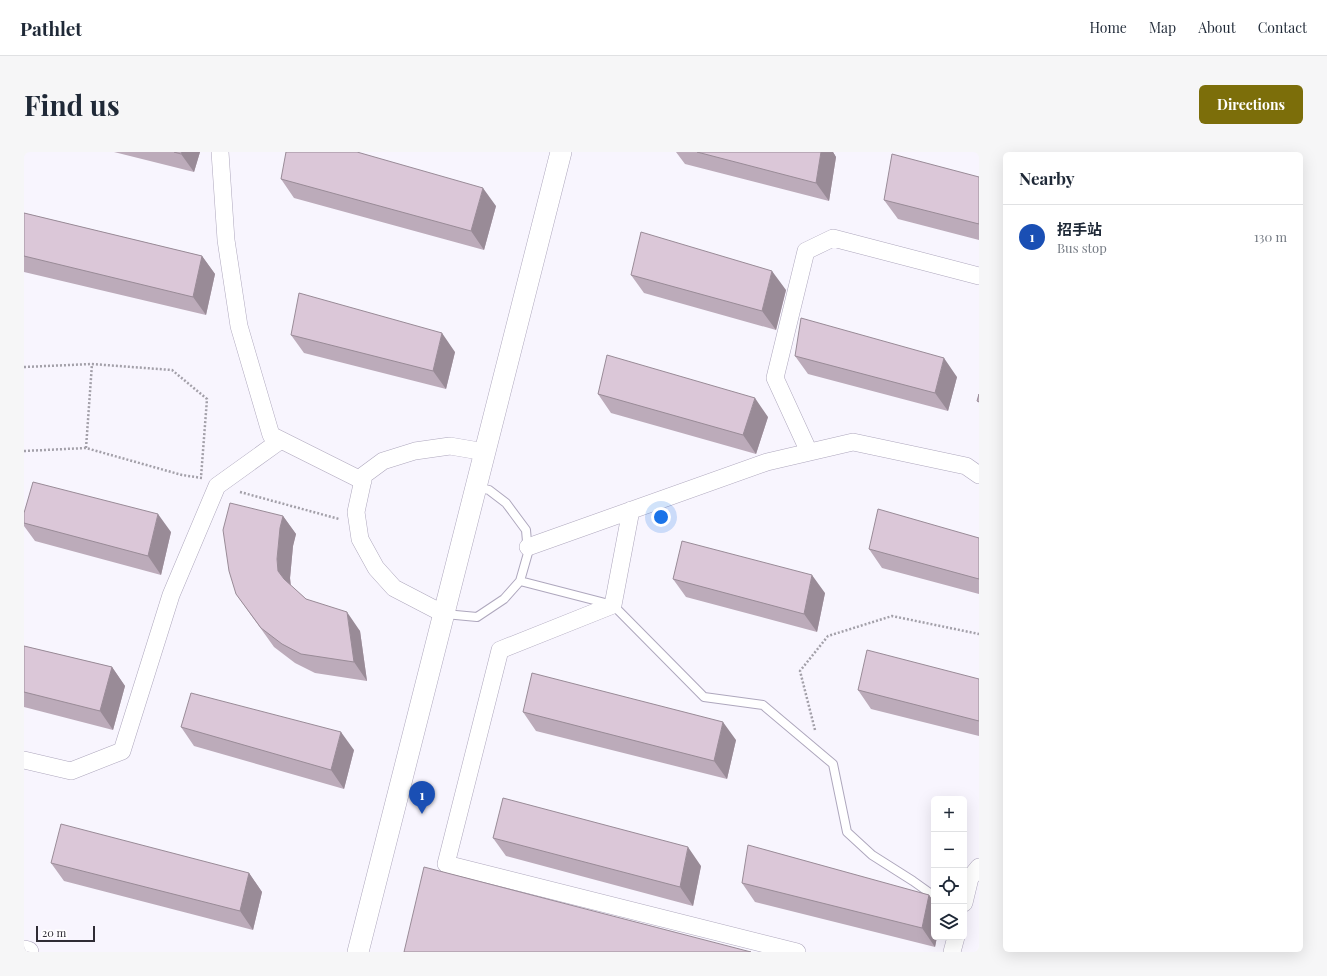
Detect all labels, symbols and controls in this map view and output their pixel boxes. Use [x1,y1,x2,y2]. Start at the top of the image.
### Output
text: Pathlet [20,15,82,41]
text: Home [1089,18,1127,37]
text: Map [1149,18,1176,37]
text: About [1198,18,1236,37]
text: Contact [1258,18,1307,37]
button: Directions [1199,85,1303,124]
text: Find us [24,86,120,123]
text: Nearby [1019,167,1074,189]
text: 招手站 [1057,219,1102,239]
text: 1 [1030,228,1034,245]
text: 130 m [1254,228,1287,245]
text: Bus stop [1057,239,1107,256]
your location [651,507,671,527]
pin: 1 [409,781,435,814]
map controls [931,796,967,940]
button: + [931,796,967,832]
button: − [931,832,967,868]
button: locate [931,868,967,904]
button: layers [931,904,967,940]
scale bar [36,924,95,943]
text: 20 m [42,925,66,940]

